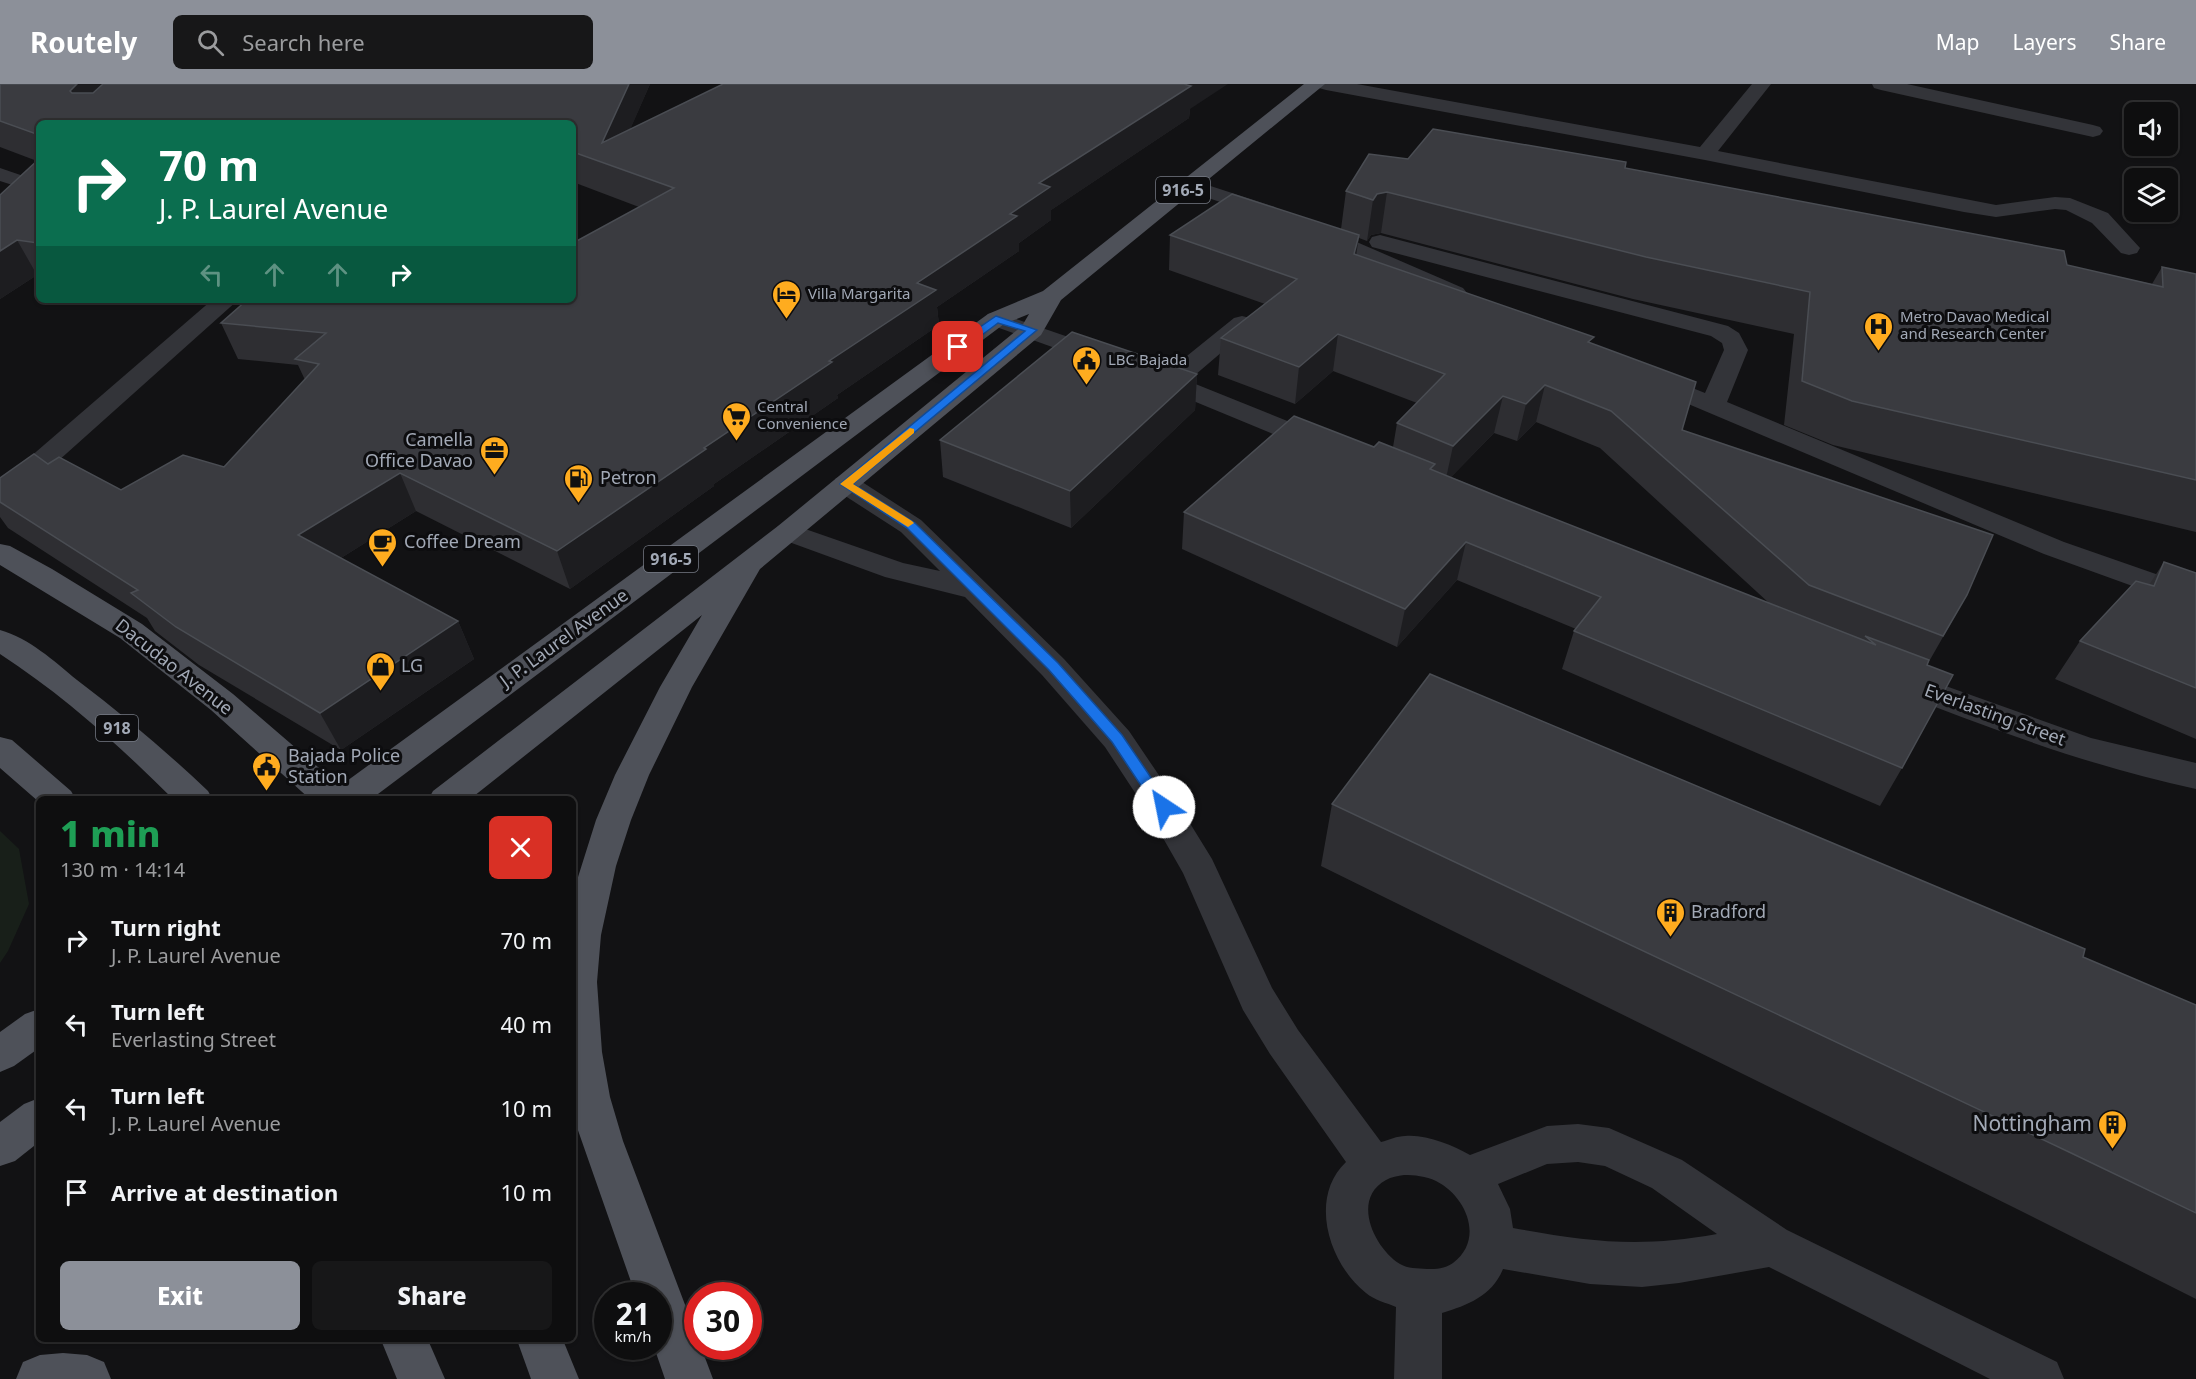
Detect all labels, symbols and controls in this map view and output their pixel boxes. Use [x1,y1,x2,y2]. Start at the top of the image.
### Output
search box [173,15,593,69]
text: Routely [30,23,137,61]
icon: search [194,26,227,59]
text: Search here [242,27,365,57]
text: Map [1936,28,1980,56]
text: Layers [2013,28,2077,56]
text: Share [2110,28,2166,56]
map controls [2124,102,2178,222]
button: sound [2124,102,2178,156]
text: 70 m [159,136,259,193]
icon: right [60,144,138,222]
button: layers [2124,168,2178,222]
road number: 916-5 [1156,177,1210,203]
text: J. P. Laurel Avenue [159,190,388,227]
icon: left [195,258,228,291]
icon: ahead [258,258,291,291]
icon: ahead [321,258,354,291]
icon: right [384,258,417,291]
hotel icon: Villa Margarita [771,278,803,320]
place label: Villa Margarita [808,283,911,303]
place label: Metro Davao Medical and Research Center [1900,306,2049,343]
hospital icon: Metro Davao Medical and Research Center [1863,310,1895,352]
pin [932,321,983,372]
icon: arrive [941,330,974,363]
public building icon: LBC Bajada [1071,344,1103,386]
place label: LBC Bajada [1108,349,1187,369]
place label: Central Convenience [757,396,847,433]
supermarket icon: Central Convenience [720,400,752,442]
place label: Camella Office Davao [365,427,473,472]
office icon: Camella Office Davao [478,434,510,476]
fuel station icon: Petron [563,462,595,504]
place label: Petron [600,465,657,489]
cafe icon: Coffee Dream [367,526,399,568]
place label: Coffee Dream [404,529,521,553]
road number: 916-5 [644,546,698,572]
street label: J. P. Laurel Avenue [493,583,632,693]
street label: Dacudao Avenue [111,613,238,720]
shop icon: LG [364,650,396,692]
place label: LG [401,653,423,677]
street label: Everlasting Street [1922,677,2070,751]
road number: 918 [96,715,138,741]
place label: Bajada Police Station [288,743,400,788]
public building icon: Bajada Police Station [251,750,283,792]
position arrow [1132,775,1196,839]
text: 1 min [60,809,161,858]
button: close [489,816,552,879]
text: 130 m · 14:14 [60,856,185,883]
building icon: Bradford [1654,896,1686,938]
place label: Bradford [1691,899,1766,923]
text: Turn right [111,912,221,942]
icon: right [60,924,93,957]
text: 70 m [501,925,552,955]
text: J. P. Laurel Avenue [111,942,281,969]
text: Turn left [111,996,205,1026]
icon: left [60,1008,93,1041]
text: 40 m [501,1009,552,1039]
text: Everlasting Street [111,1026,276,1053]
text: Turn left [111,1080,205,1110]
icon: left [60,1092,93,1125]
text: 10 m [501,1093,552,1123]
building icon: Nottingham [2097,1108,2129,1150]
place label: Nottingham [1972,1109,2092,1137]
text: J. P. Laurel Avenue [111,1110,281,1137]
icon: arrive [60,1176,93,1209]
text: Arrive at destination [111,1177,338,1207]
text: 10 m [501,1177,552,1207]
button: Exit [60,1261,300,1330]
button: Share [312,1261,552,1330]
speed limit sign: 30 [684,1282,762,1360]
text: 21 [616,1293,650,1334]
text: km/h [615,1326,651,1346]

